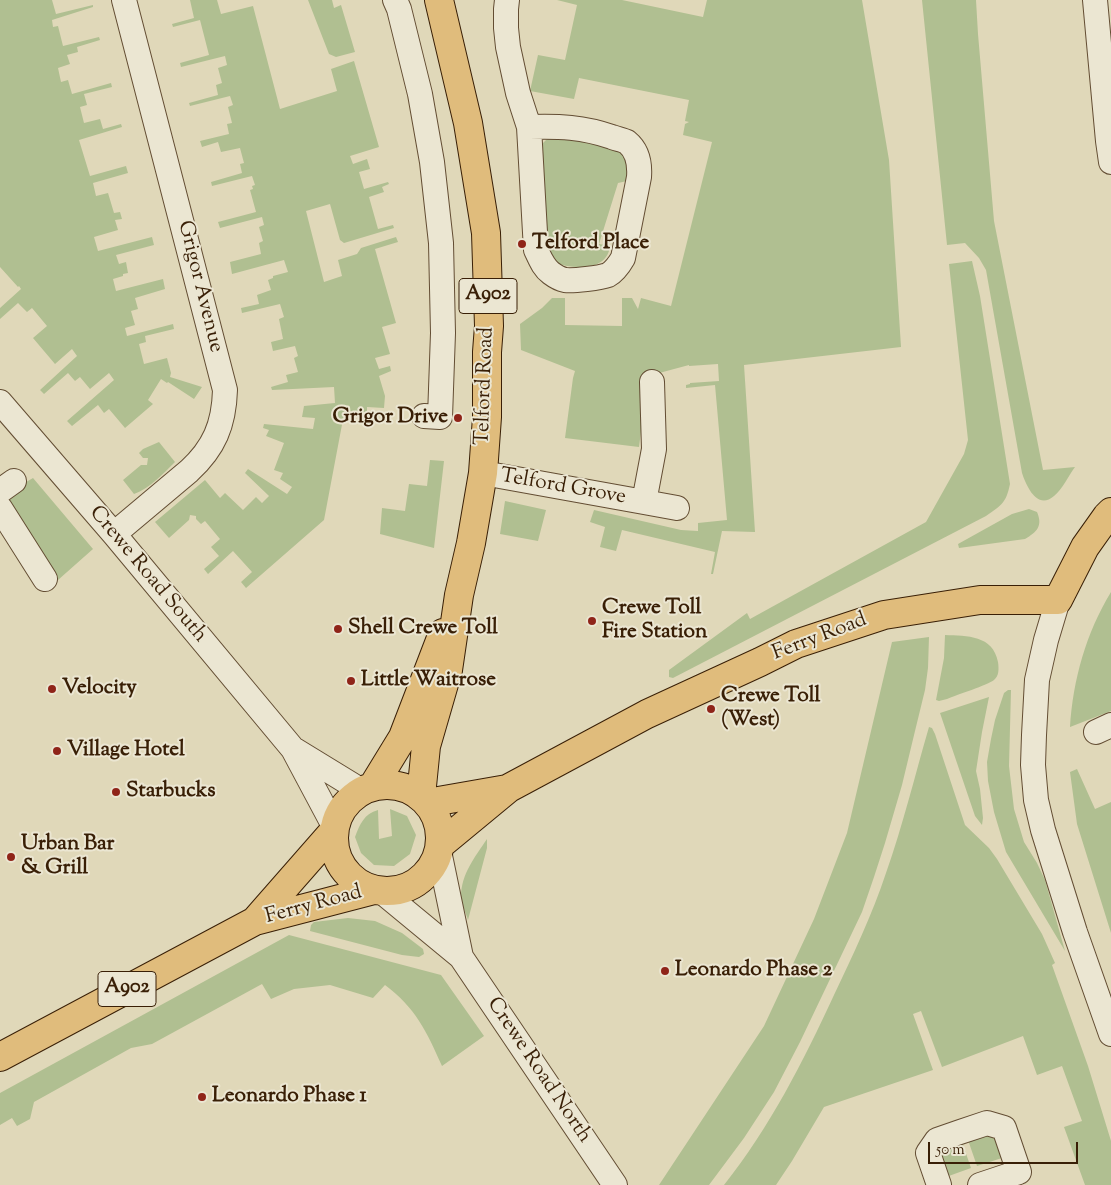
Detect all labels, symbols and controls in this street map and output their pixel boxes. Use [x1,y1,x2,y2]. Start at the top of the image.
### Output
street label: Grigor Avenue [170,218,228,356]
place label: Telford Place [532,231,649,257]
marker: Telford Place [516,238,528,250]
road number: A902 [459,278,517,314]
street label: Telford Road [471,327,501,445]
place label: Grigor Drive [333,405,448,431]
marker: Grigor Drive [452,412,464,424]
street label: Telford Grove [498,465,628,511]
street label: Crewe Road South [83,502,211,648]
place label: Crewe Toll Fire Station [602,596,707,646]
street label: Ferry Road [769,608,871,668]
marker: Crewe Toll Fire Station [586,615,598,627]
place label: Shell Crewe Toll [348,616,498,642]
marker: Shell Crewe Toll [332,623,344,635]
place label: Little Waitrose [361,668,496,694]
marker: Little Waitrose [345,675,357,687]
place label: Velocity [62,676,137,702]
marker: Velocity [46,683,58,695]
place label: Crewe Toll (West) [721,684,820,734]
marker: Crewe Toll (West) [705,703,717,715]
place label: Village Hotel [67,738,185,764]
marker: Village Hotel [51,745,63,757]
place label: Starbucks [126,779,215,805]
marker: Starbucks [110,786,122,798]
place label: Urban Bar & Grill [21,832,114,882]
marker: Urban Bar & Grill [5,851,17,863]
street label: Ferry Road [263,881,365,931]
place label: Leonardo Phase 2 [675,958,832,984]
marker: Leonardo Phase 2 [659,965,671,977]
road number: A902 [98,972,156,1006]
street label: Crewe Road North [480,993,596,1149]
place label: Leonardo Phase 1 [212,1084,367,1110]
marker: Leonardo Phase 1 [196,1091,208,1103]
scale bar [931,1132,1081,1164]
text: 50 m [936,1140,965,1161]

